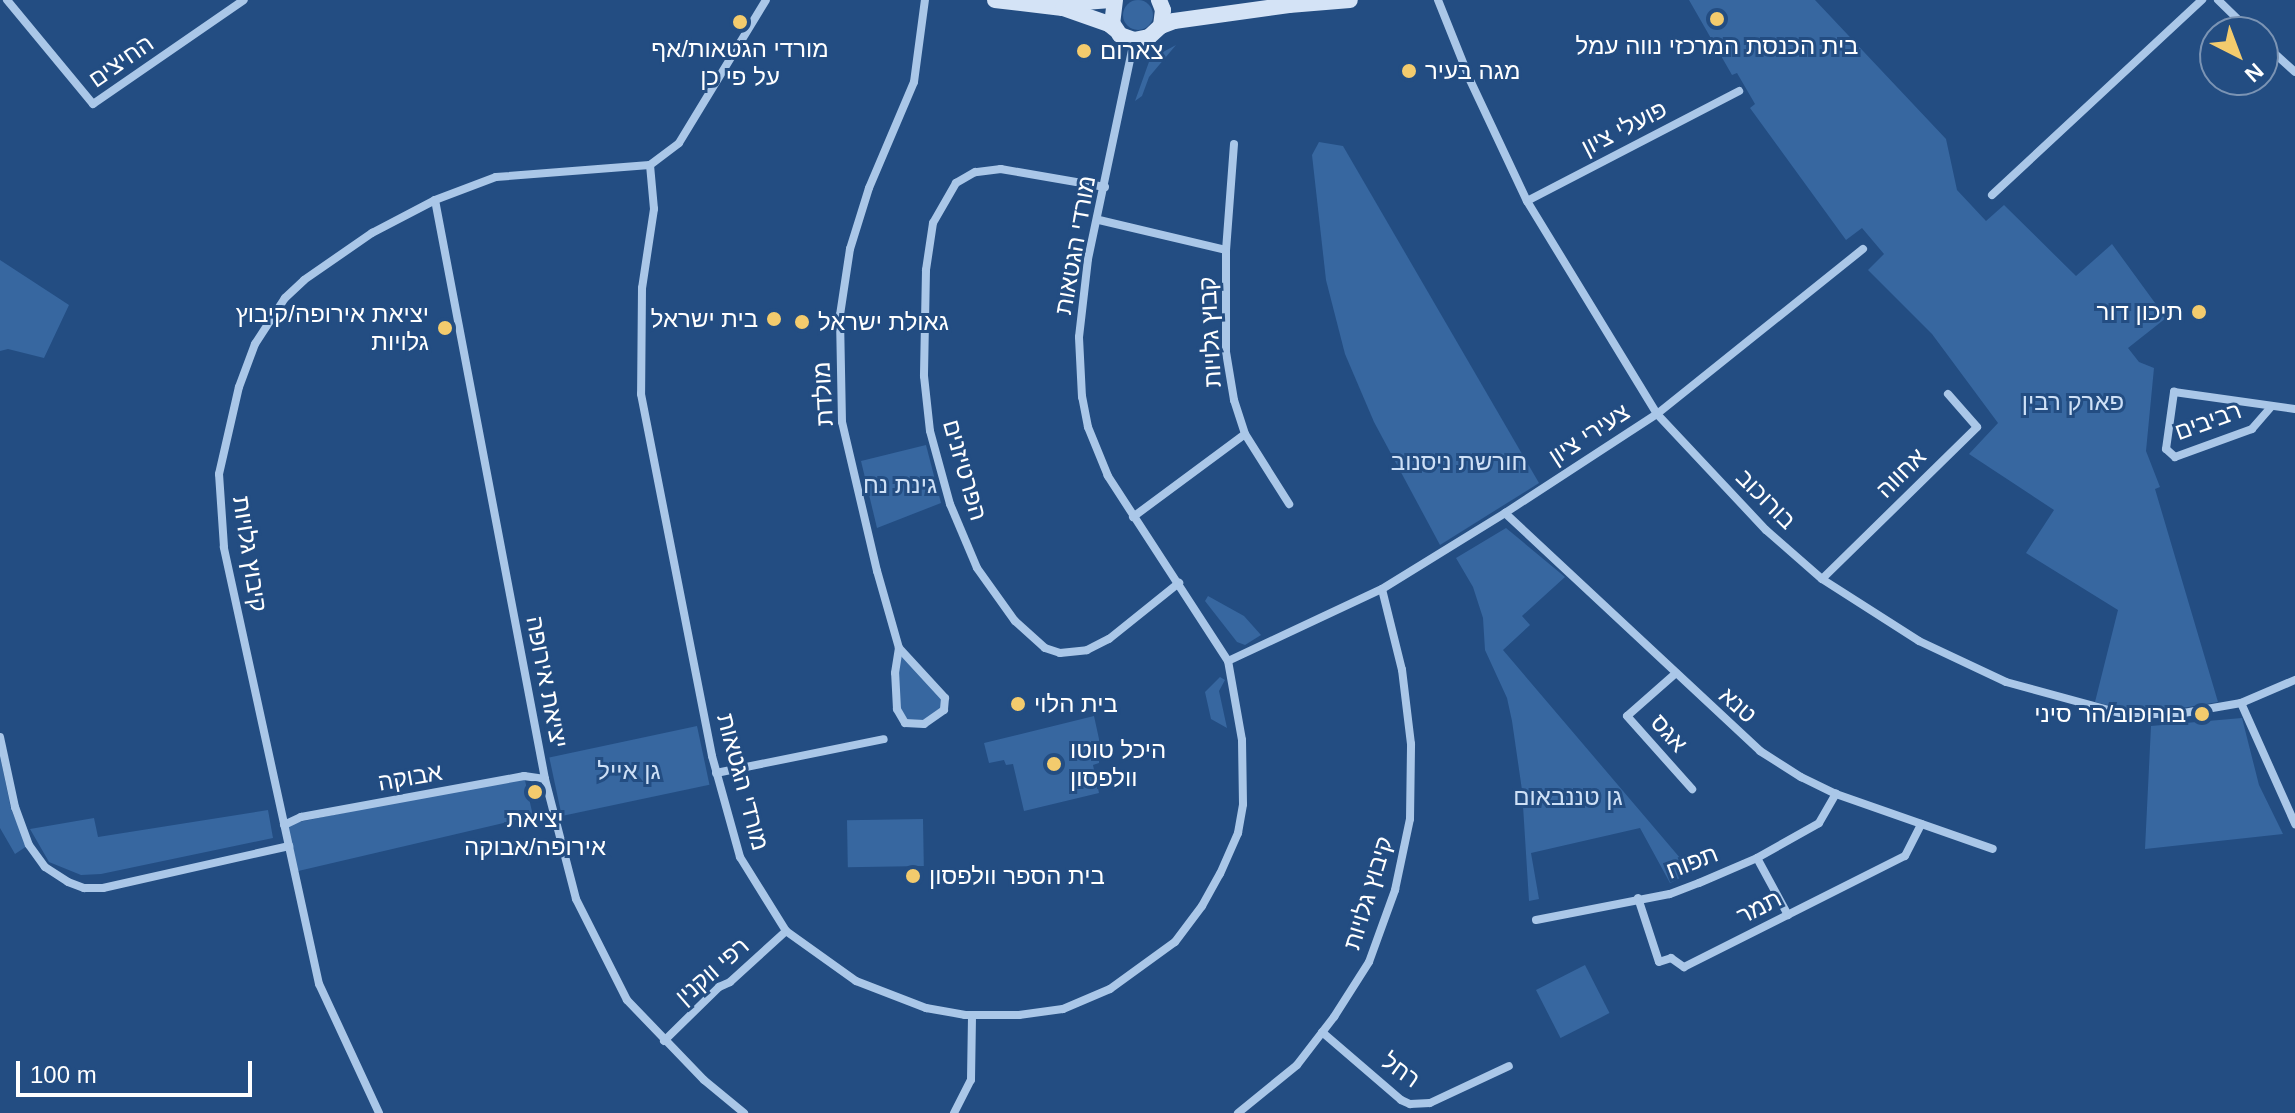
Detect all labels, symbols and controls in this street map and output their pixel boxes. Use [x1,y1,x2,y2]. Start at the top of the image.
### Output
marker: בית הכנסת המרכזי נווה עמל [1708,10,1726,28]
marker: מורדי הגטאות/אף על פי כן [731,13,749,31]
north arrow [2199,16,2279,96]
street label: החיצים [83,28,159,94]
place label: בית הכנסת המרכזי נווה עמל [1576,32,1858,60]
place label: מורדי הגטאות/אף על פי כן [651,35,829,91]
place label: צארום [1100,37,1163,65]
marker: צארום [1075,42,1093,60]
place label: מגה בעיר [1425,57,1520,85]
text: N [2240,58,2268,87]
marker: מגה בעיר [1400,62,1418,80]
street label: פועלי ציון [1576,94,1672,162]
street label: מורדי הגטאות [1049,173,1101,317]
street label: קבוץ גלויות [1193,276,1227,388]
place label: תיכון דור [2097,298,2183,326]
place label: יציאת אירופה/קיבוץ גלויות [236,300,429,356]
marker: תיכון דור [2190,303,2208,321]
place label: בית ישראל [651,305,758,333]
place label: גאולת ישראל [818,308,949,336]
marker: בית ישראל [765,310,783,328]
marker: גאולת ישראל [793,313,811,331]
marker: יציאת אירופה/קיבוץ גלויות [436,319,454,337]
street label: מולדת [807,361,839,427]
park label: פארק רבין [2022,388,2124,416]
street label: רביבים [2171,396,2245,446]
street label: צעירי ציון [1543,397,1635,471]
street label: הפרטיזנים [937,416,993,524]
street label: אחווה [1870,442,1932,504]
park label: חורשת ניסנוב [1391,448,1527,476]
street label: בורוכוב [1730,463,1802,535]
park label: גינת נח [863,471,937,499]
street label: קיבוץ גלויות [227,494,273,614]
street label: יציאת אירופה [520,613,574,751]
street label: טנא [1713,681,1763,729]
place label: בית הלוי [1034,690,1118,718]
marker: בית הלוי [1009,695,1027,713]
place label: בורוכוב/הר סיני [2034,700,2186,728]
marker: בורוכוב/הר סיני [2193,705,2211,723]
street label: אגס [1645,708,1693,758]
street label: מורדי הגטאות [711,710,775,854]
place label: היכל טוטו וולפסון [1070,736,1166,792]
marker: היכל טוטו וולפסון [1045,755,1063,773]
street label: אבוקה [375,757,445,797]
park label: גן אייל [597,757,661,785]
marker: יציאת אירופה/אבוקה [526,783,544,801]
park label: גן טננבאום [1513,783,1623,811]
place label: יציאת אירופה/אבוקה [464,805,606,861]
street label: קיבוץ גלויות [1337,833,1399,953]
street label: תפוח [1662,839,1722,885]
place label: בית הספר וולפסון [929,862,1105,890]
marker: בית הספר וולפסון [904,867,922,885]
street label: תמר [1732,884,1786,930]
street label: רפי ווקנין [669,931,755,1011]
scale bar [20,1045,256,1095]
street label: רחל [1376,1046,1426,1094]
text: 100 m [30,1061,97,1088]

